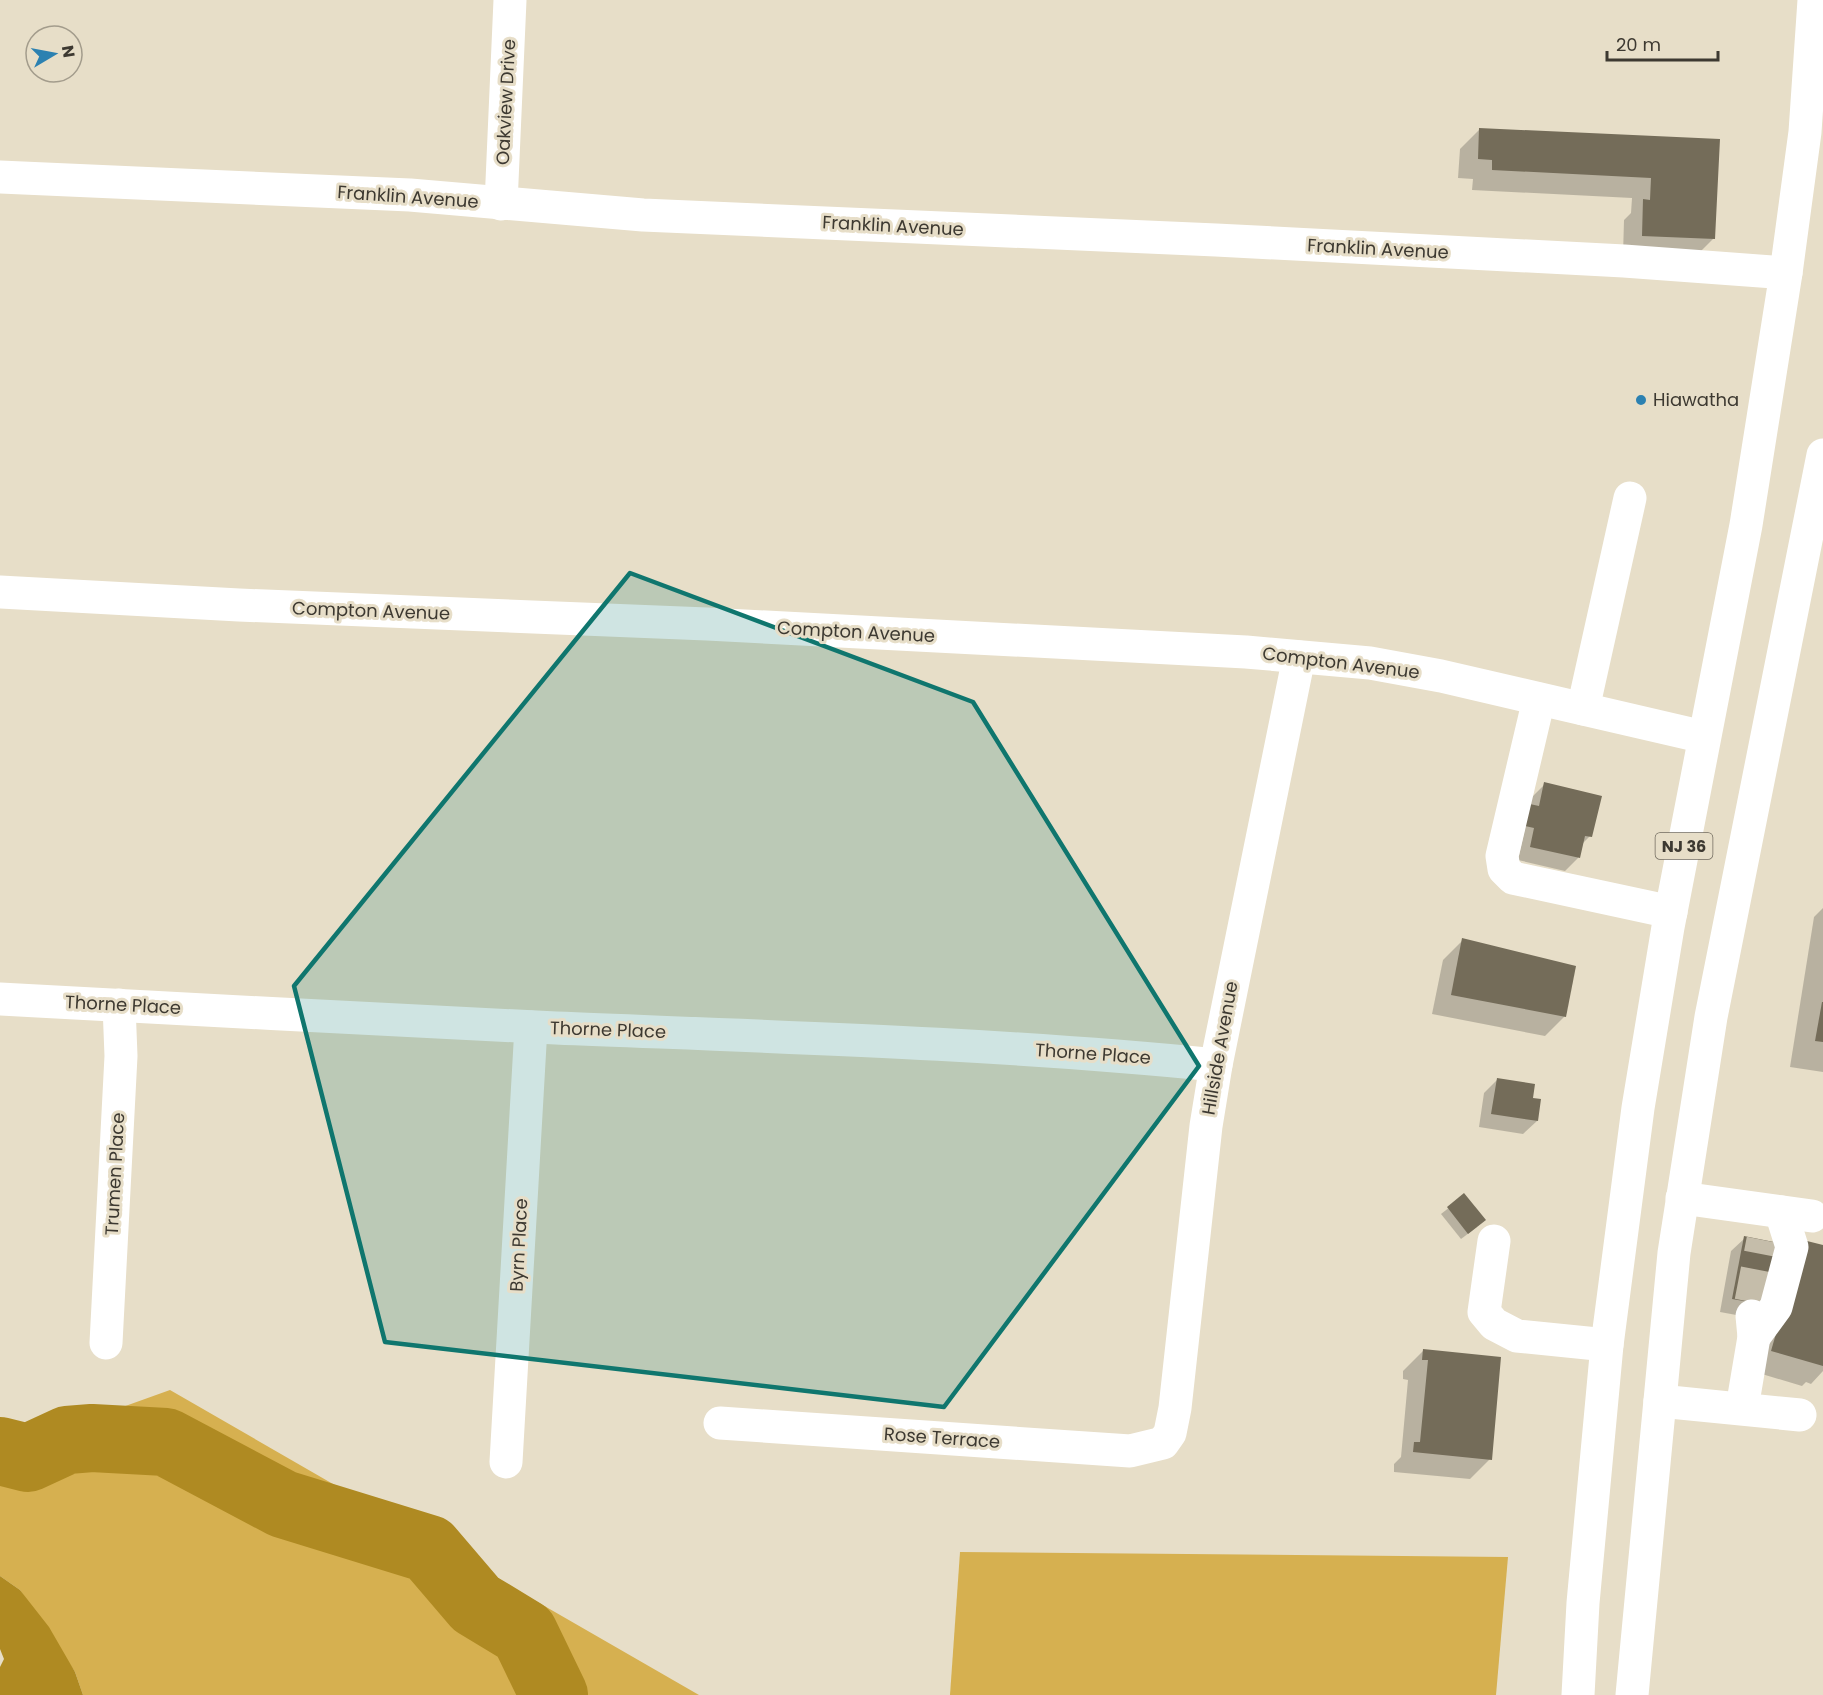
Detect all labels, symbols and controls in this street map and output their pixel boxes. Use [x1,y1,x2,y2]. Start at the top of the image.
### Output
north arrow [24,24,84,84]
scale bar [1607,24,1718,62]
text: 20 m [1616,32,1661,57]
street label: Oakview Drive [490,38,521,166]
text: N [56,44,81,59]
street label: Franklin Avenue [337,179,479,214]
street label: Franklin Avenue [822,209,964,242]
street label: Franklin Avenue [1307,232,1449,265]
place label: Hiawatha [1653,387,1739,412]
marker: Hiawatha [1634,393,1648,407]
street label: Compton Avenue [292,595,450,626]
street label: Compton Avenue [776,615,936,648]
street label: Compton Avenue [1261,640,1421,685]
road number: NJ 36 [1656,833,1712,859]
street label: Hillside Avenue [1195,979,1244,1117]
street label: Thorne Place [64,989,182,1020]
street label: Thorne Place [550,1015,666,1044]
street label: Thorne Place [1034,1037,1152,1070]
street label: Trumen Place [99,1112,130,1236]
street label: Byrn Place [504,1198,533,1292]
street label: Rose Terrace [883,1421,1001,1454]

